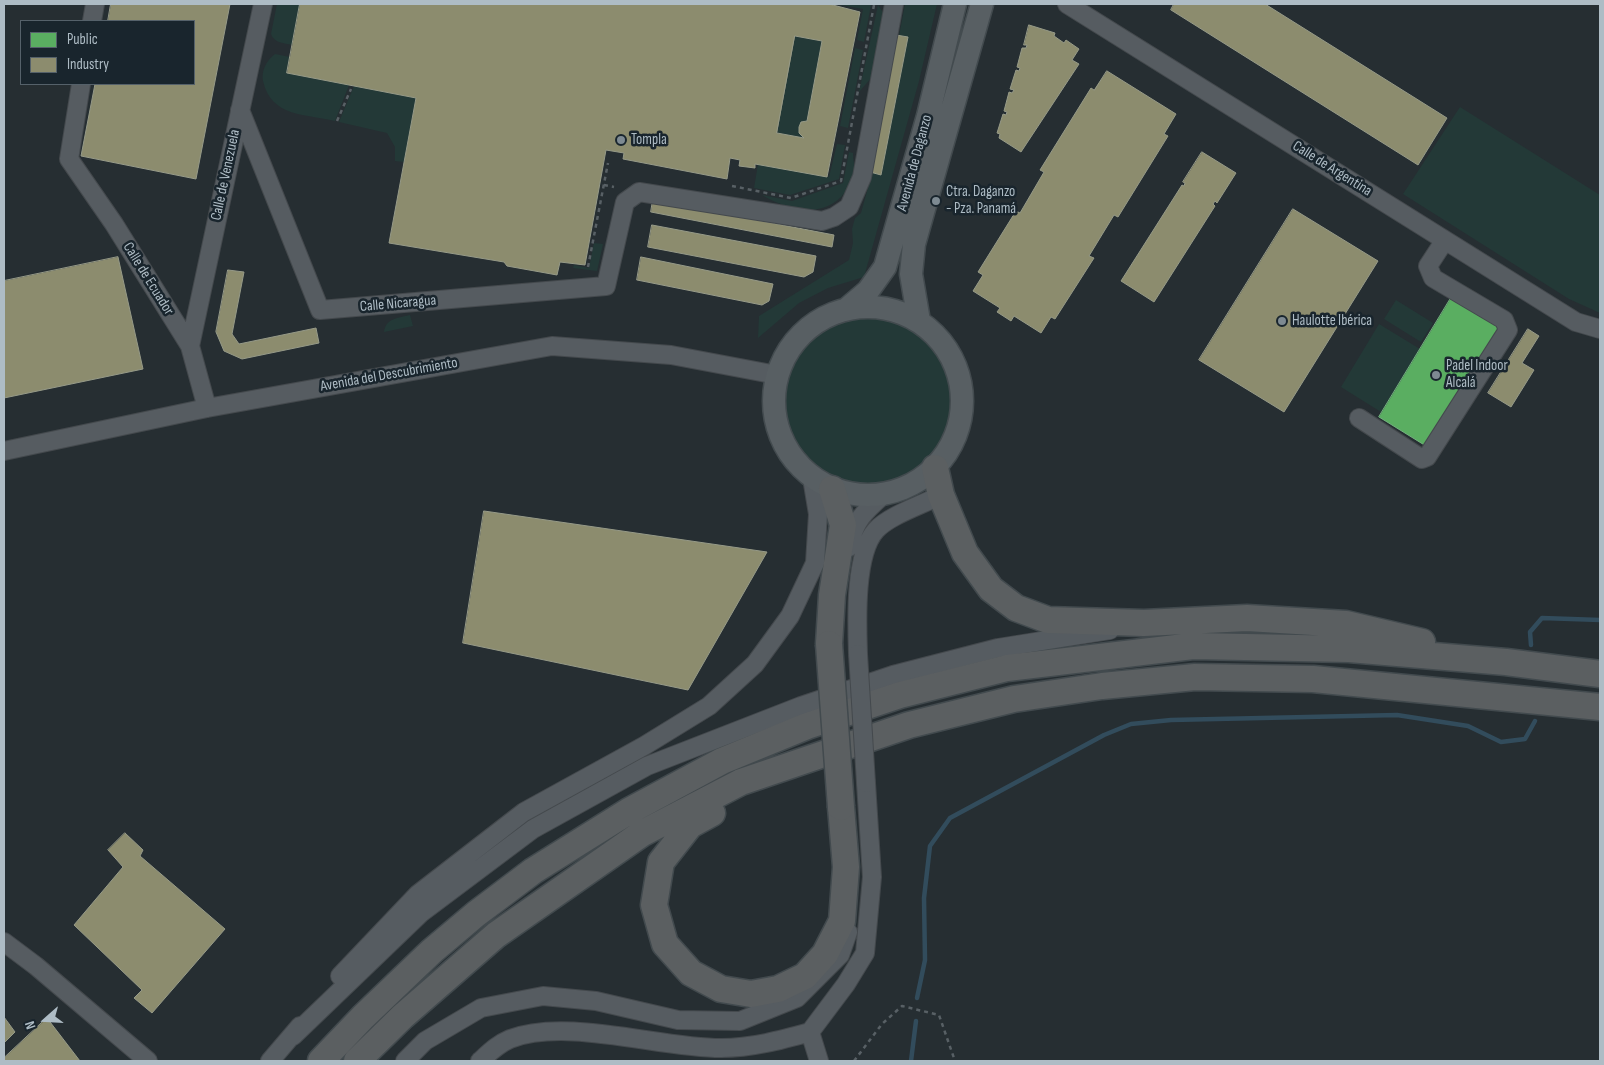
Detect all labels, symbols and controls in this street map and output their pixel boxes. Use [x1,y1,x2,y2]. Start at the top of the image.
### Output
legend [20,20,195,85]
text: Public [67,30,98,49]
text: Industry [67,55,109,74]
street label: Avenida de Daganzo [894,113,936,213]
street label: Calle de Venezuela [208,128,244,222]
place label: Tompla [631,131,667,149]
marker: Tompla [615,134,627,146]
street label: Calle de Argentina [1289,137,1375,201]
place label: Ctra. Daganzo - Pza. Panamá [946,183,1016,218]
marker: Ctra. Daganzo - Pza. Panamá [930,195,942,207]
street label: Calle de Ecuador [119,239,177,319]
street label: Calle Nicaragua [359,292,437,316]
place label: Haulotte Ibérica [1292,312,1372,330]
marker: Haulotte Ibérica [1276,315,1288,327]
street label: Avenida del Descubrimiento [319,354,459,396]
place label: Padel Indoor Alcalá [1446,357,1508,392]
marker: Padel Indoor Alcalá [1430,369,1442,381]
north arrow [20,995,70,1045]
text: N [21,1019,40,1031]

